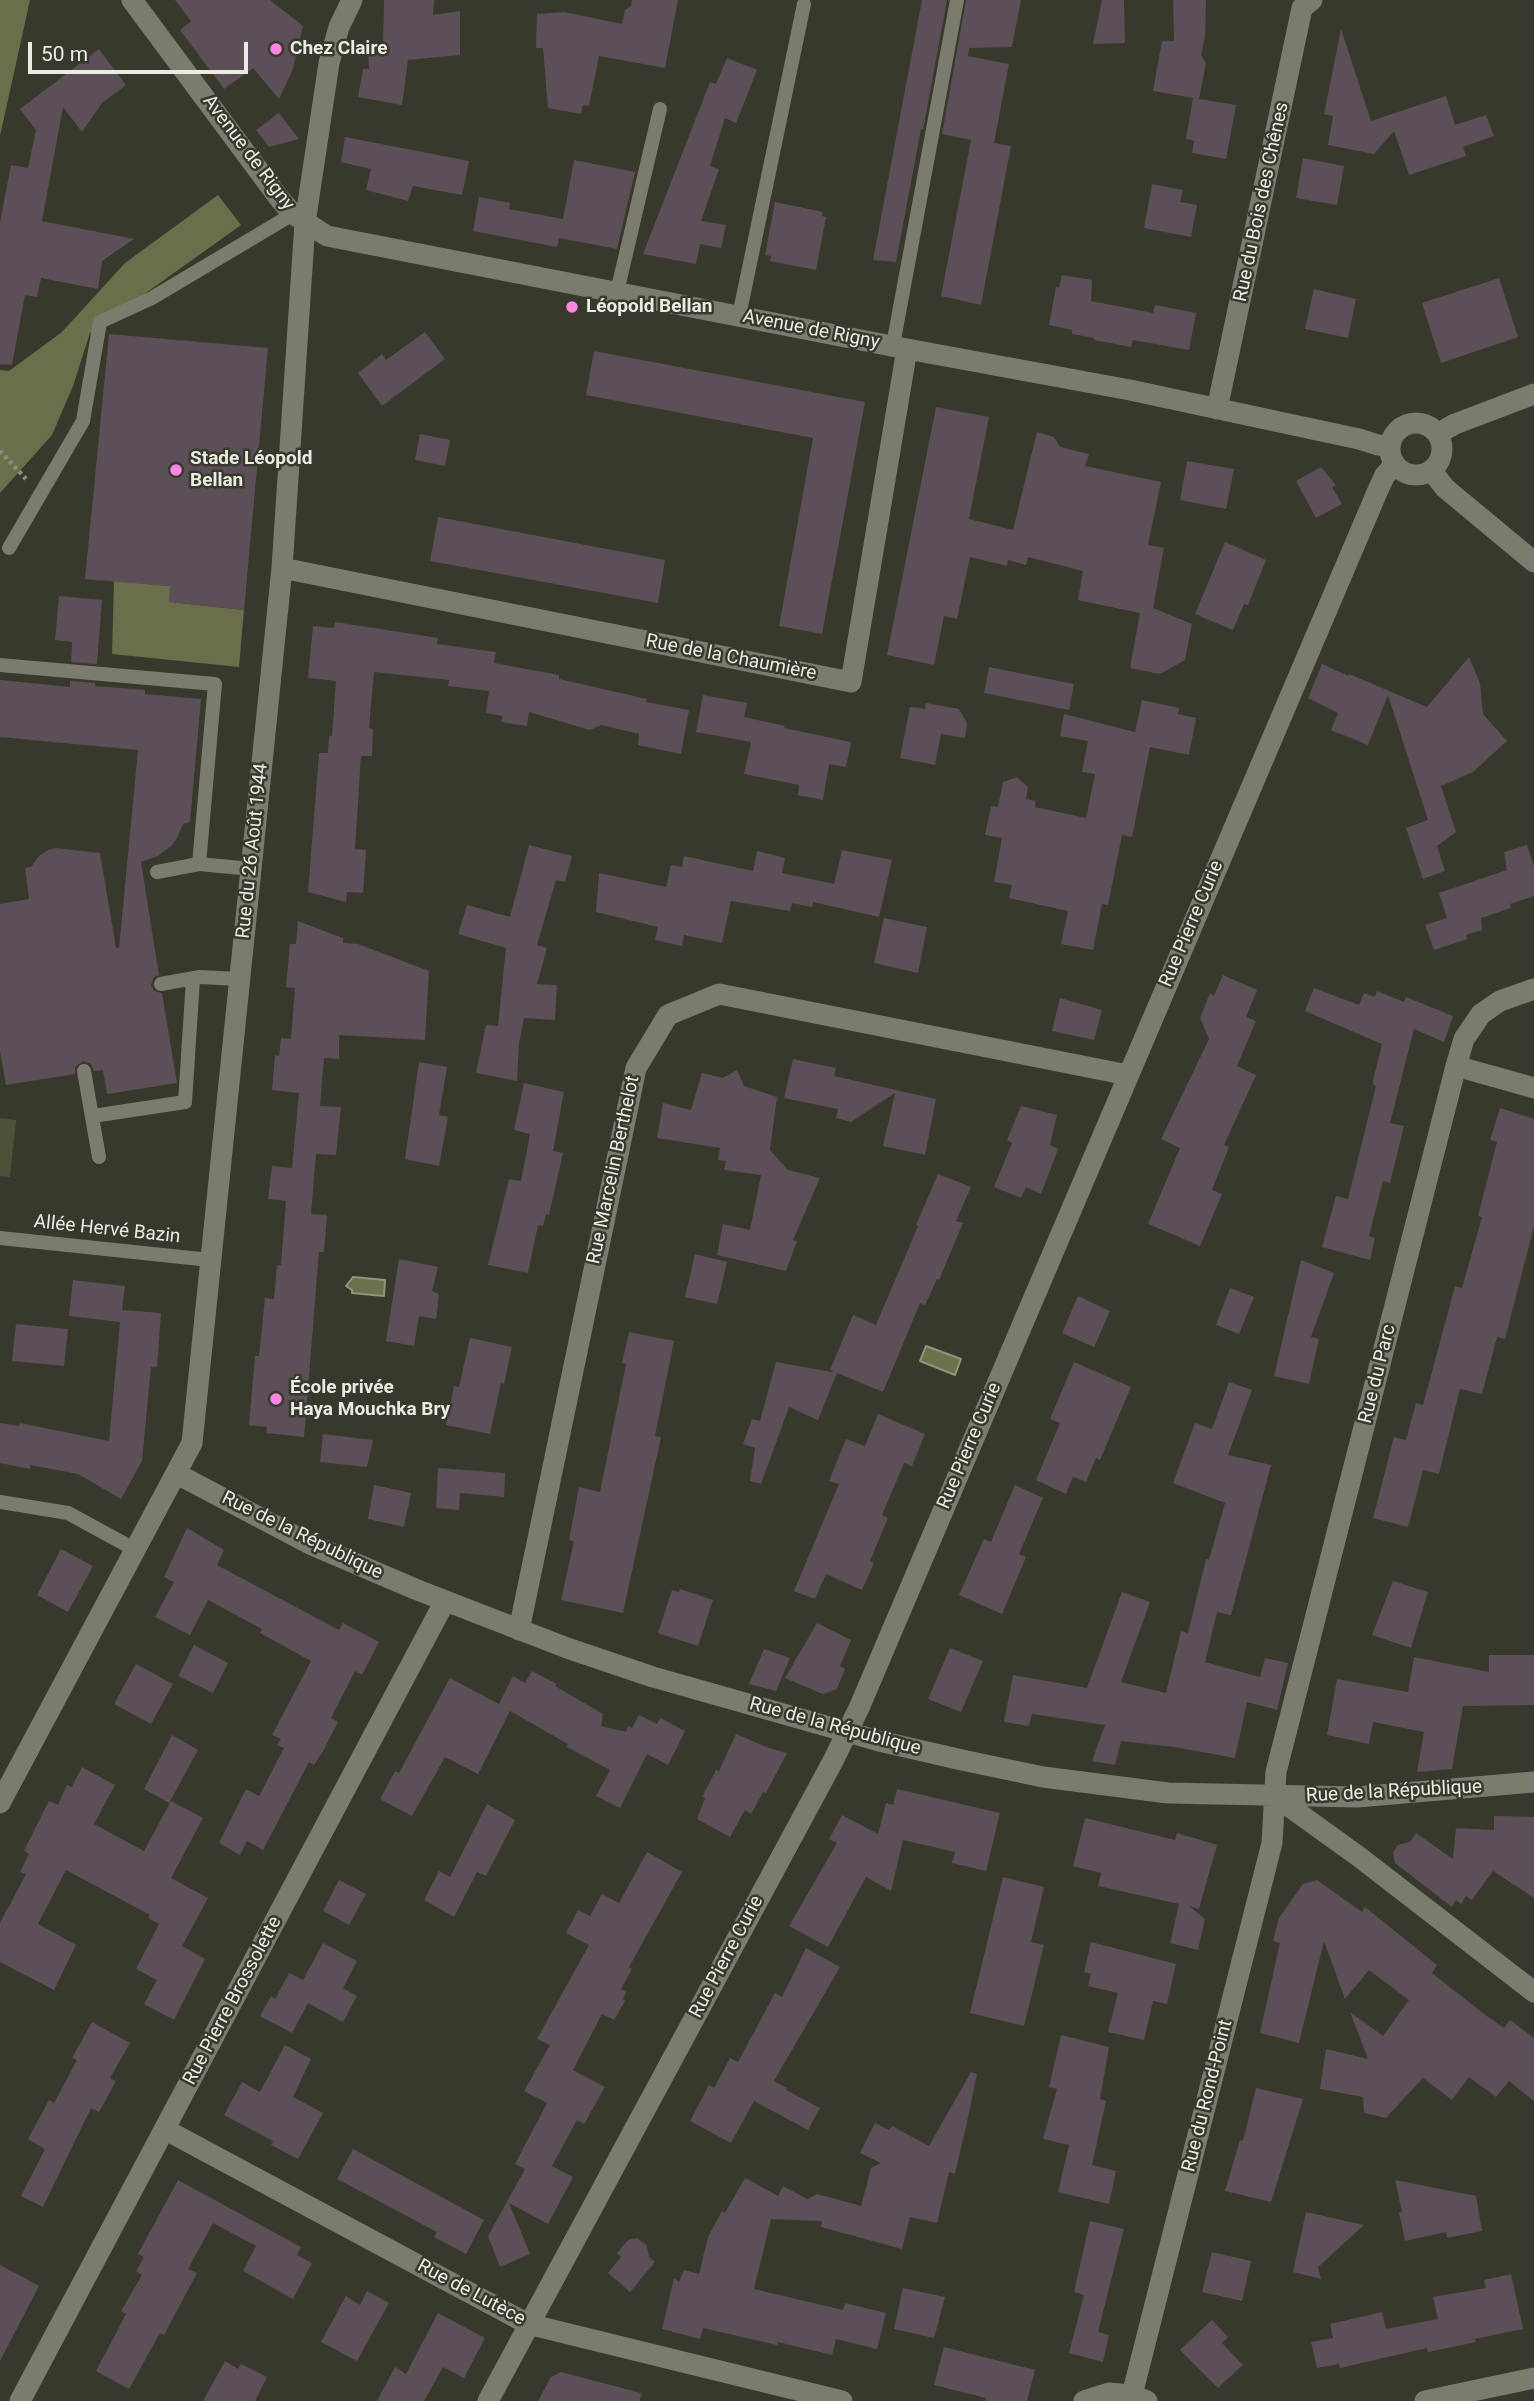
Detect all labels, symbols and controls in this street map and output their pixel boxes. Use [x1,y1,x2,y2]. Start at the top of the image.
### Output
scale bar [32,28,252,72]
place label: Chez Claire [290,38,387,60]
marker: Chez Claire [268,41,284,57]
text: 50 m [41,42,88,66]
street label: Avenue de Rigny [197,91,299,215]
street label: Rue du Bois des Chênes [1230,100,1294,304]
place label: Léopold Bellan [586,296,712,318]
marker: Léopold Bellan [564,299,580,315]
street label: Avenue de Rigny [741,306,881,354]
place label: Stade Léopold Bellan [190,448,312,492]
marker: Stade Léopold Bellan [168,462,184,478]
street label: Rue de la Chaumière [644,630,818,686]
street label: Rue du 26 Août 1944 [232,762,274,940]
street label: Rue Pierre Curie [1155,857,1229,991]
street label: Rue Marcelin Berthelot [583,1074,645,1266]
street label: Allée Hervé Bazin [33,1211,181,1249]
street label: Rue du Parc [1355,1322,1401,1426]
place label: École privée Haya Mouchka Bry [290,1377,450,1421]
street label: Rue Pierre Curie [933,1379,1007,1513]
marker: École privée Haya Mouchka Bry [268,1391,284,1407]
street label: Rue de la République [218,1487,386,1585]
street label: Rue de la République [747,1693,923,1761]
street label: Rue de la République [1305,1776,1483,1808]
street label: Rue Pierre Curie [685,1892,769,2022]
street label: Rue Pierre Brossolette [179,1913,287,2089]
street label: Rue du Rond-Point [1178,2018,1238,2174]
street label: Rue de Lutèce [413,2255,529,2331]

